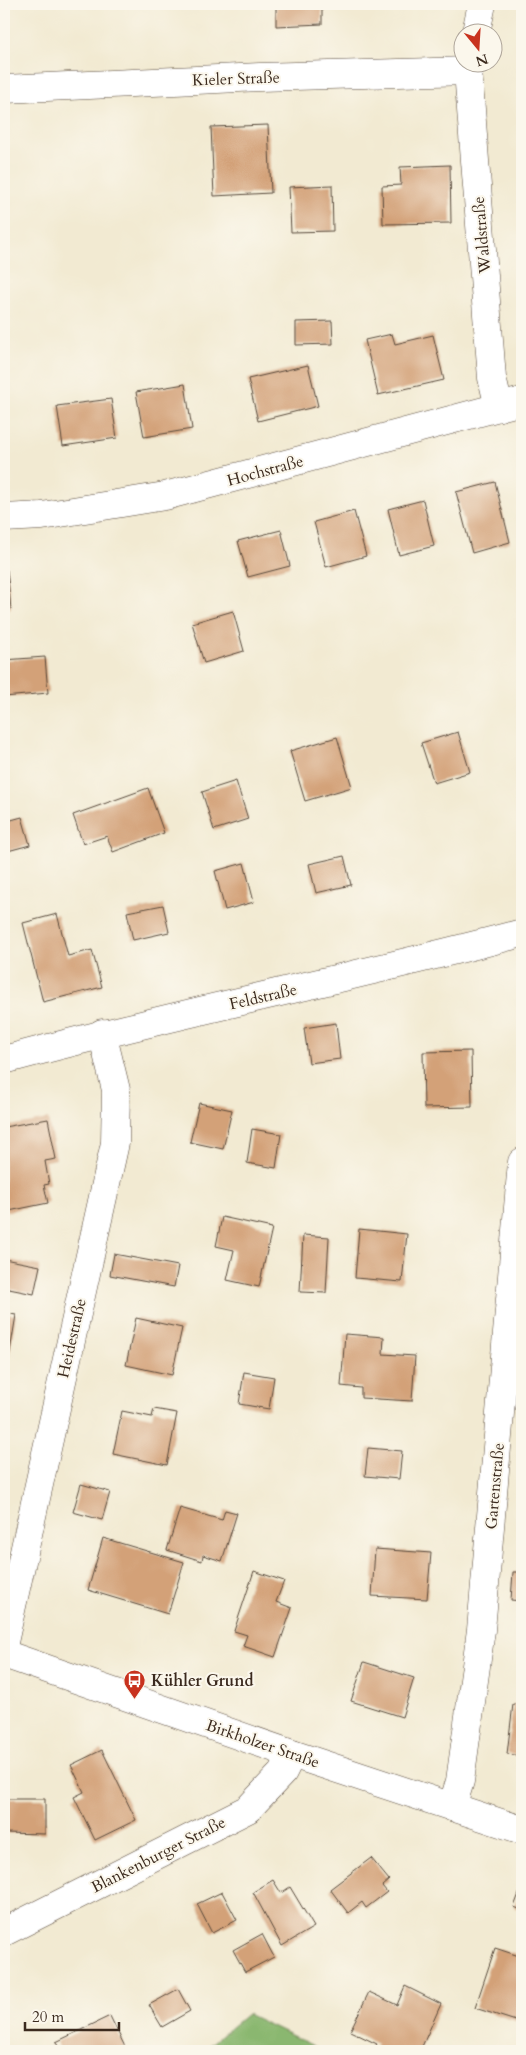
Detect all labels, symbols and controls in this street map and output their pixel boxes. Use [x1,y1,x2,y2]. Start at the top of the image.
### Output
north arrow [454,22,504,72]
text: N [473,49,491,71]
street label: Kieler Straße [192,66,280,92]
street label: Waldstraße [468,196,496,275]
street label: Hochstraße [225,450,306,492]
street label: Feldstraße [227,979,299,1015]
street label: Heidestraße [52,1296,92,1380]
street label: Gartenstraße [480,1442,510,1530]
bus stop icon: Kühler Grund [123,1668,147,1699]
place label: Kühler Grund [151,1670,254,1692]
street label: Birkholzer Straße [203,1714,322,1774]
street label: Blankenburger Straße [87,1811,229,1898]
scale bar [25,2000,119,2032]
text: 20 m [32,2007,64,2027]

